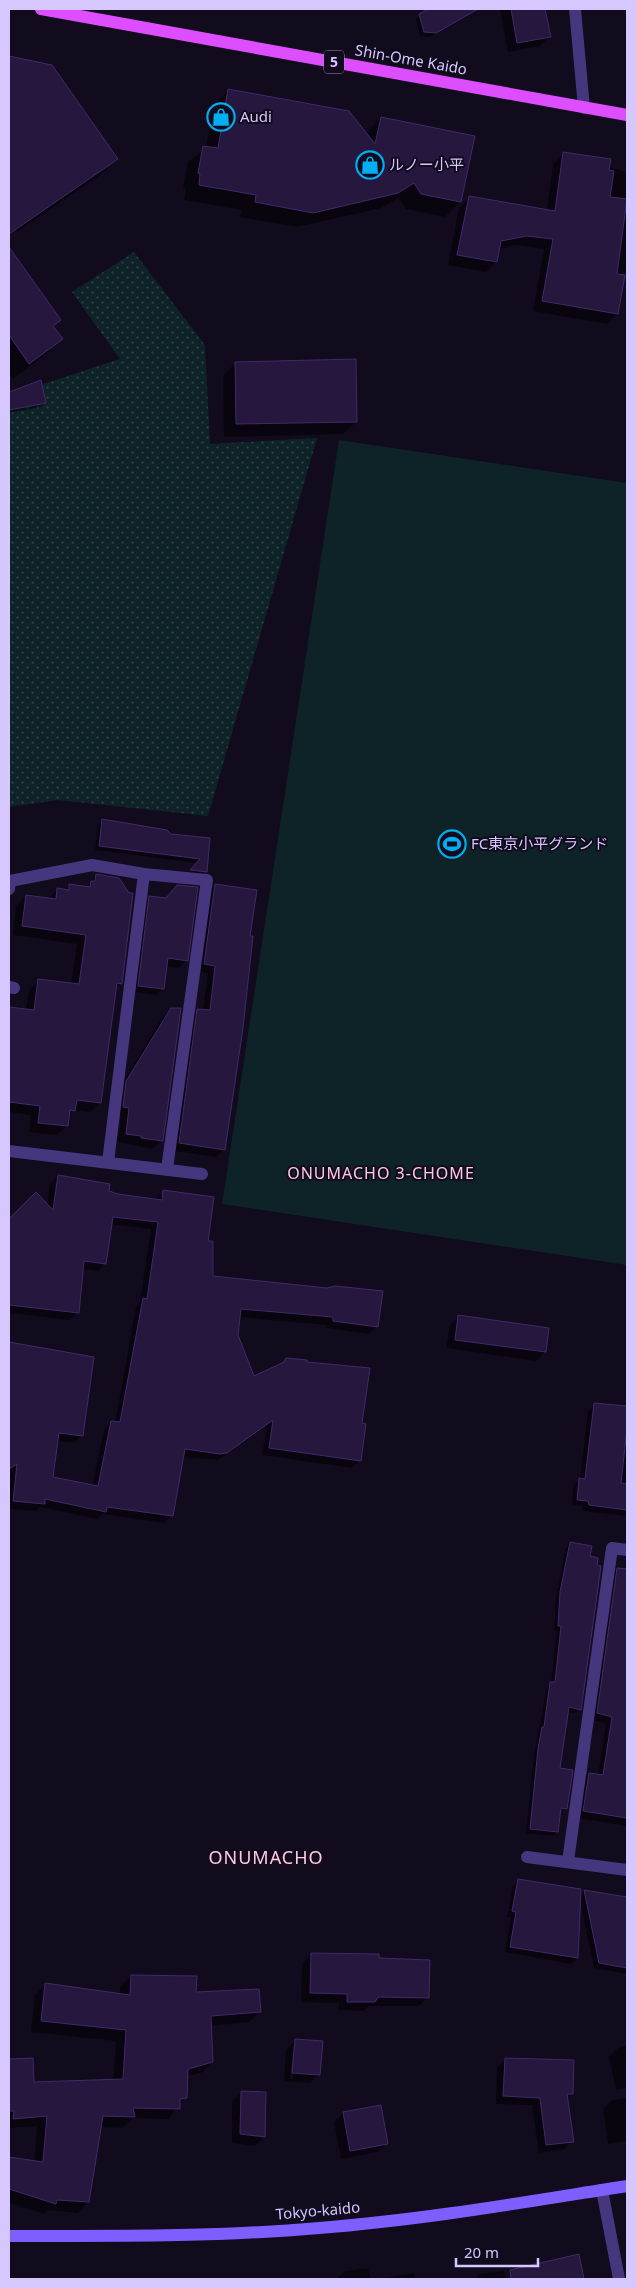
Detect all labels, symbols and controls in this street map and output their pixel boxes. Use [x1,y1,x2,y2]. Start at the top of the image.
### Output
street label: Shin-Ome Kaido [354,39,469,79]
road number: 5 [324,51,344,74]
shop icon: Audi [206,102,236,132]
place label: Audi [240,106,272,126]
shop icon: ルノー小平 [355,150,385,180]
place label: ルノー小平 [389,154,464,174]
sports icon: FC東京小平グランド [437,829,467,859]
place label: FC東京小平グランド [471,833,608,853]
district label: ONUMACHO 3-CHOME [287,1162,475,1184]
district label: ONUMACHO [208,1845,324,1869]
street label: Tokyo-kaido [275,2196,361,2224]
scale bar [456,2236,538,2268]
text: 20 m [464,2242,499,2262]

